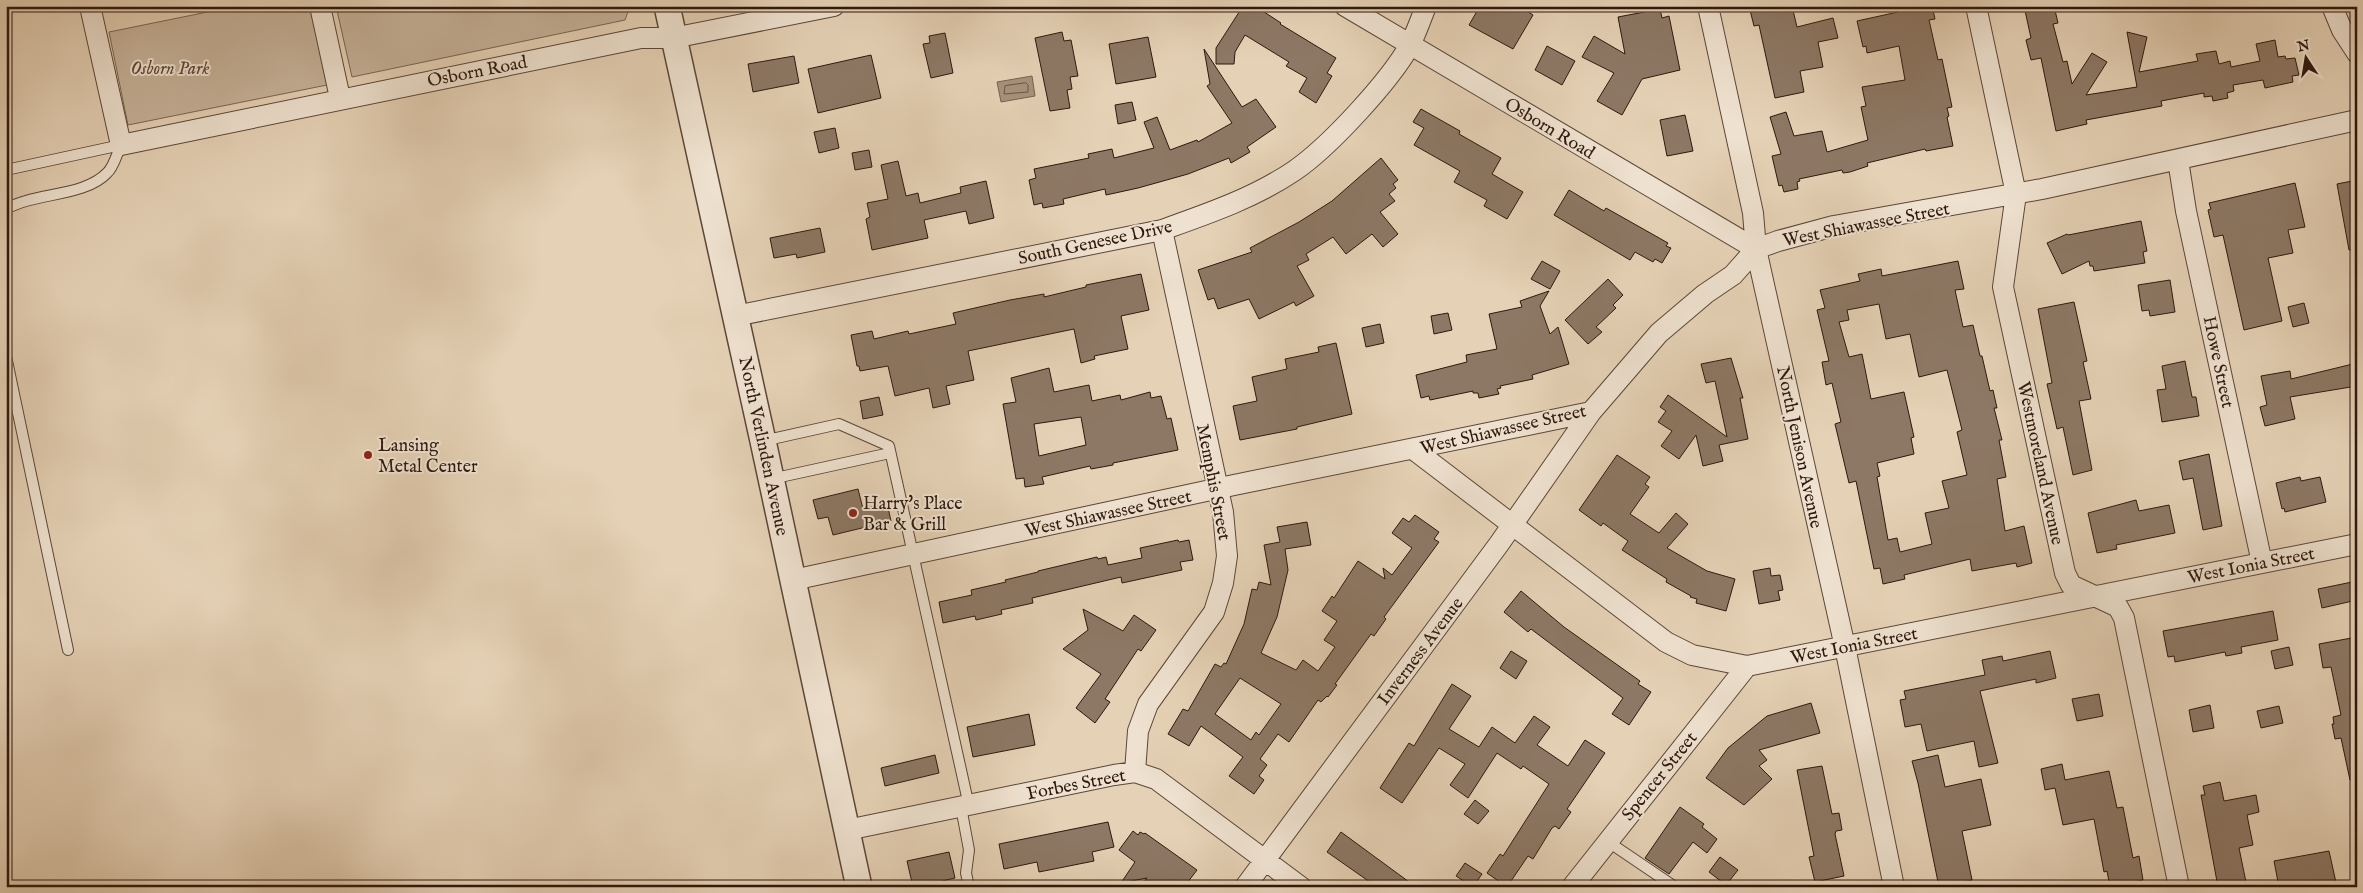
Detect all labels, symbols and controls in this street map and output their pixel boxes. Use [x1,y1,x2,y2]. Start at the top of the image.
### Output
north arrow [2280,32,2330,82]
text: N [2295,36,2311,57]
street label: Osborn Road [425,51,530,93]
park label: Osborn Park [131,58,209,81]
street label: Osborn Road [1500,93,1599,165]
street label: West Shiawassee Street [1781,198,1952,253]
street label: South Genesee Drive [1016,216,1174,271]
street label: Howe Street [2197,314,2238,410]
street label: North Verlinden Avenue [732,355,793,538]
street label: North Jenison Avenue [1770,364,1827,530]
street label: Westmoreland Avenue [2011,380,2068,547]
street label: West Shiawassee Street [1418,400,1589,461]
street label: Memphis Street [1190,422,1235,542]
place label: Lansing Metal Center [378,435,478,479]
marker: Lansing Metal Center [362,449,374,461]
street label: West Shiawassee Street [1023,486,1194,543]
place label: Harry's Place Bar & Grill [863,493,963,537]
marker: Harry's Place Bar & Grill [847,507,859,519]
street label: West Ionia Street [2186,543,2317,590]
street label: Inverness Avenue [1373,593,1469,710]
street label: West Ionia Street [1789,623,1920,670]
street label: Spencer Street [1617,728,1703,826]
street label: Forbes Street [1025,765,1128,806]

